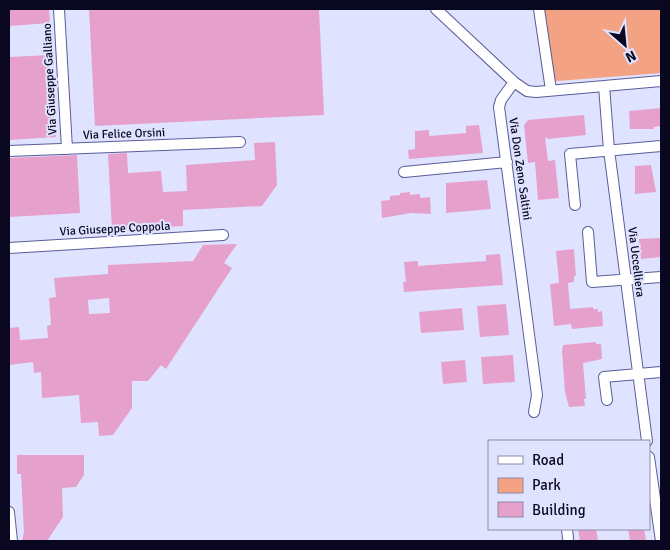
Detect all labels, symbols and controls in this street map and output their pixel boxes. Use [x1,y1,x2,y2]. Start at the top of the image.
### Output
north arrow [600,20,650,70]
street label: Via Giuseppe Galliano [40,23,60,135]
text: N [622,46,639,66]
street label: Via Don Zeno Saltini [505,117,535,221]
street label: Via Felice Orsini [83,125,165,143]
street label: Via Giuseppe Coppola [59,219,171,239]
street label: Via Uccelliera [624,226,648,298]
legend [488,440,650,530]
text: Road [532,451,564,469]
text: Park [532,476,561,494]
text: Building [532,501,586,519]

